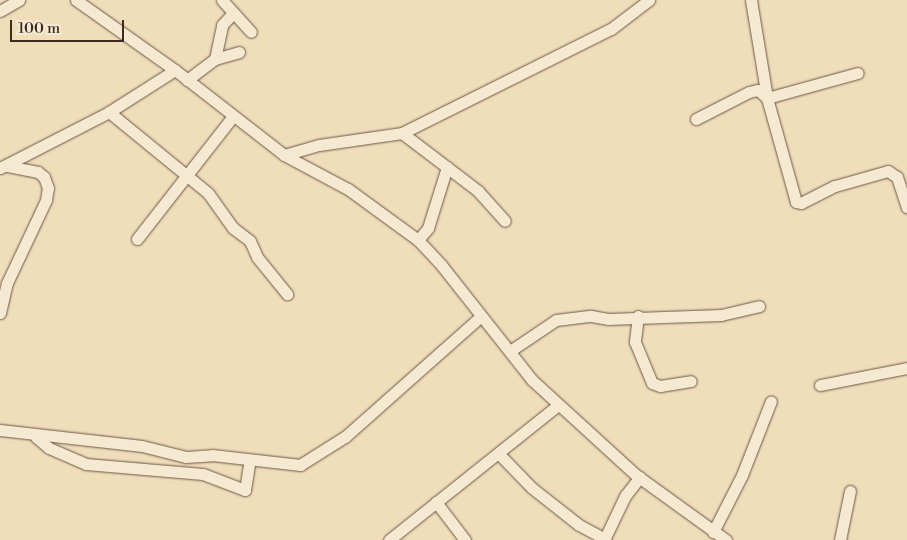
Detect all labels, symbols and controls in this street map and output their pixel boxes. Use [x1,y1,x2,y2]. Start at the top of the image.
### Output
scale bar [12,10,126,42]
text: 100 m [18,19,60,38]

